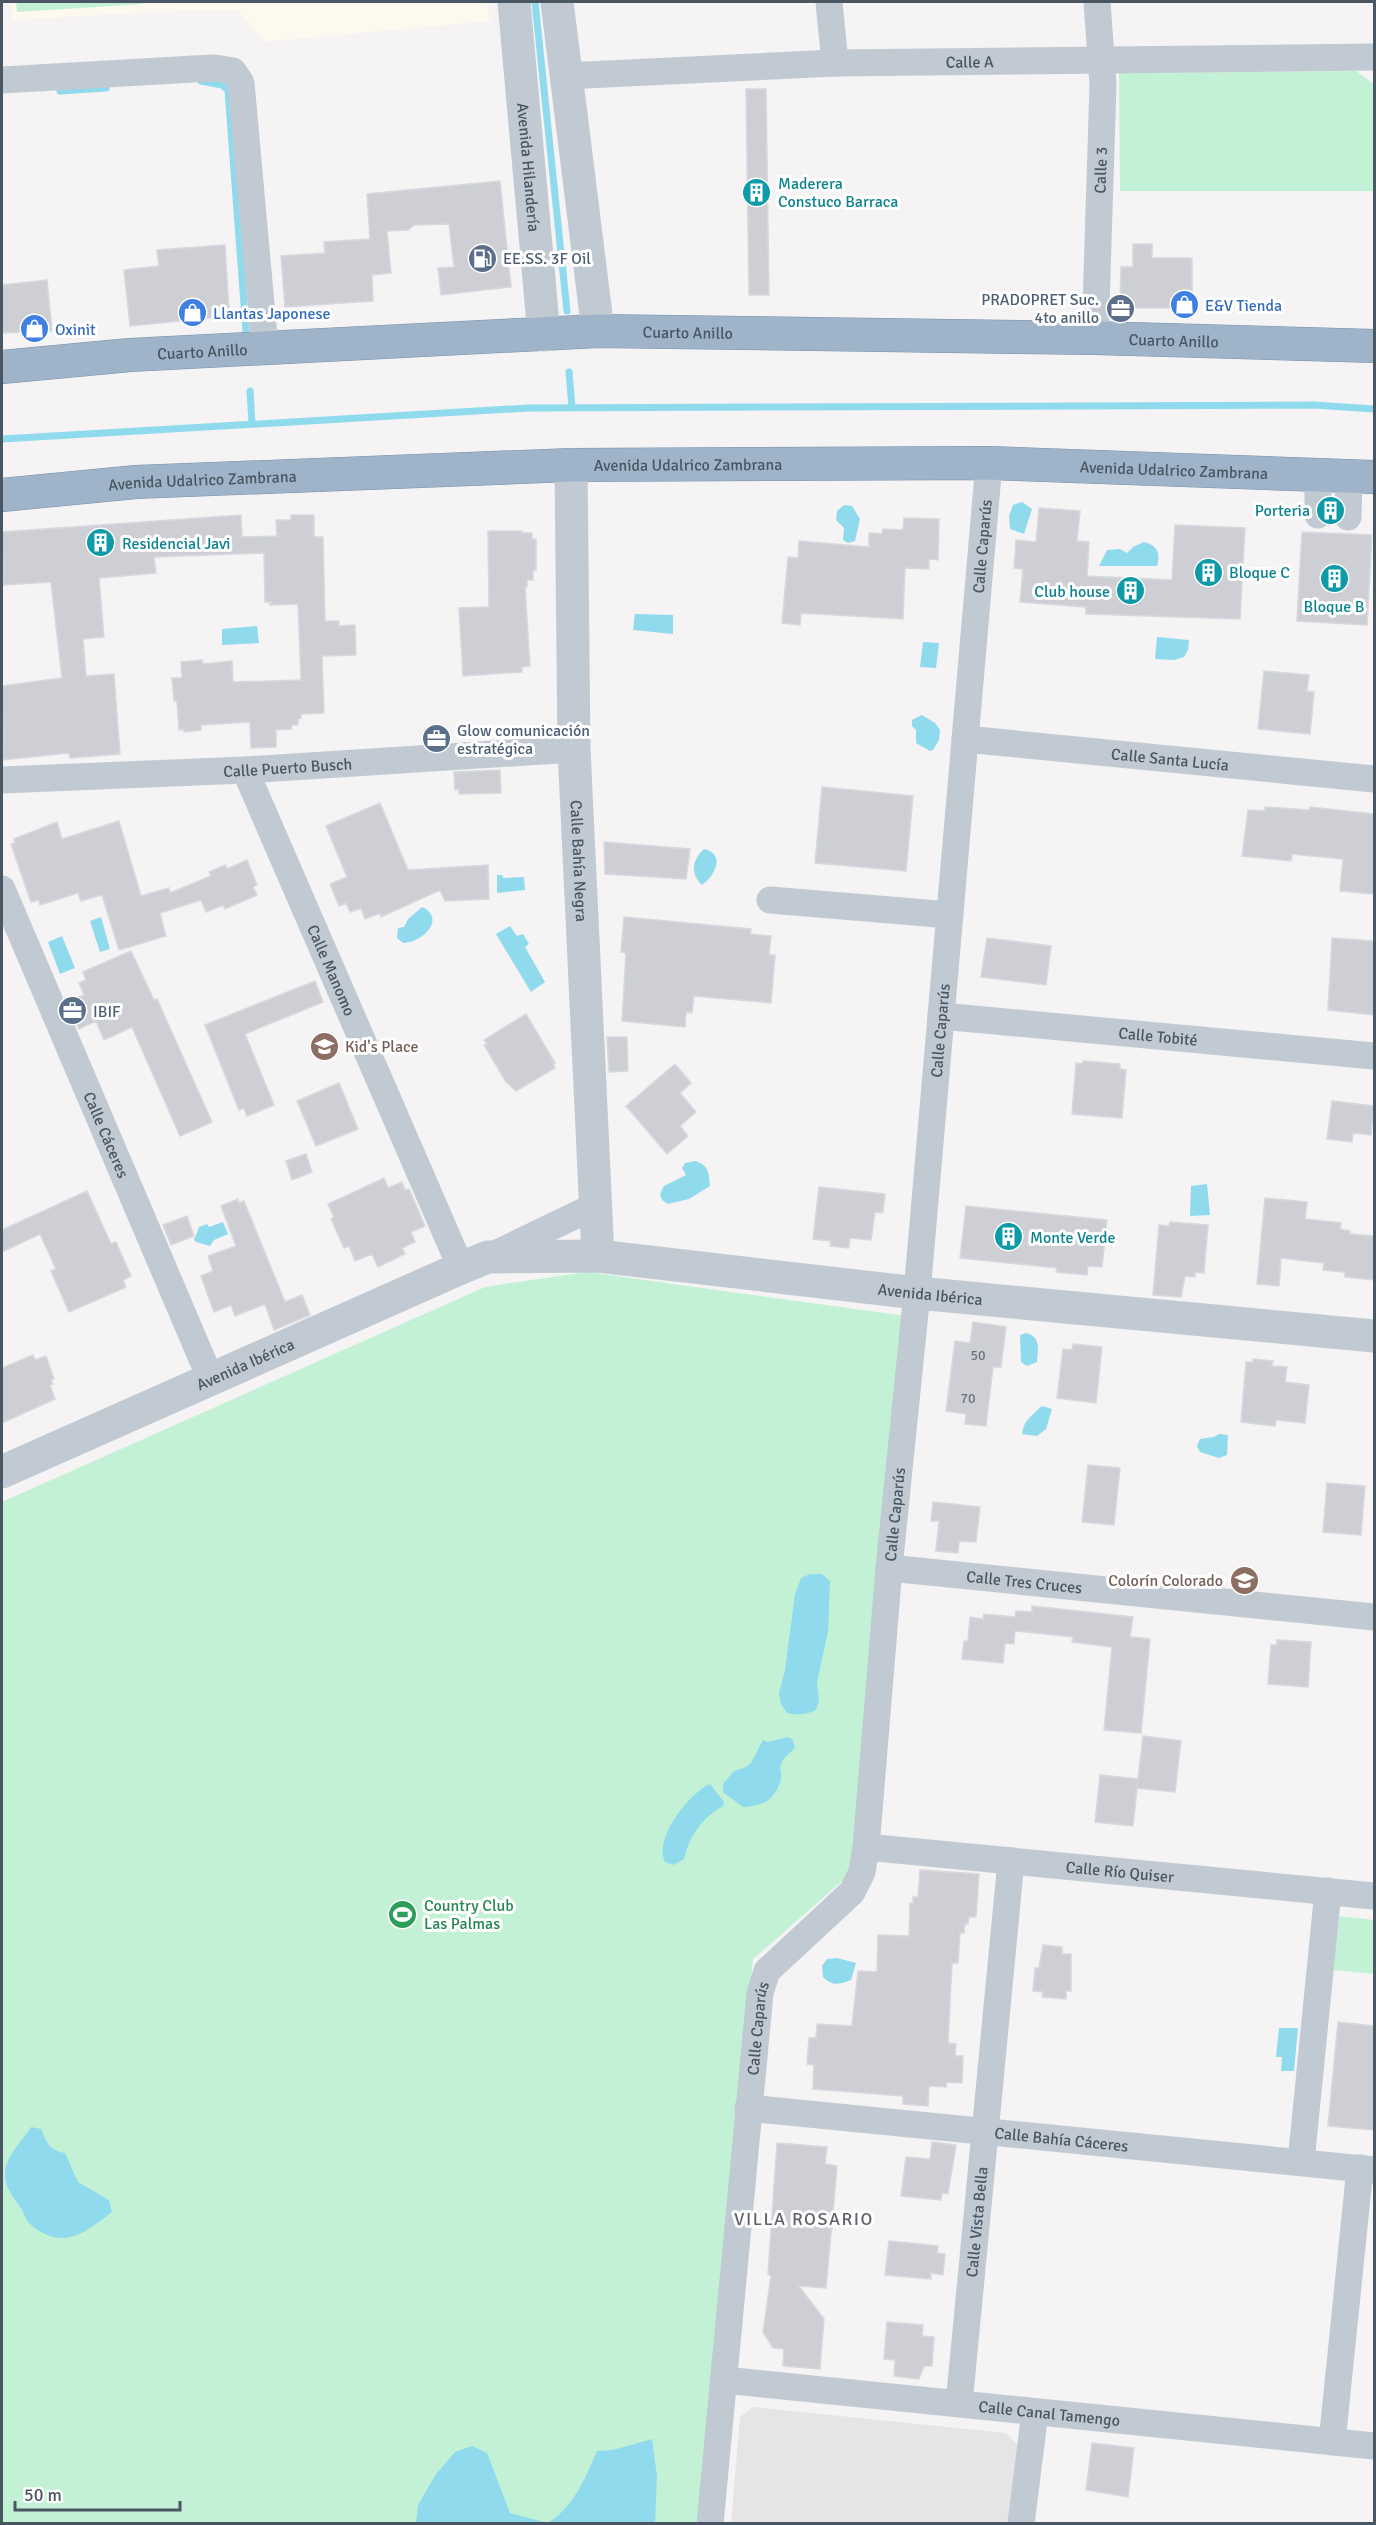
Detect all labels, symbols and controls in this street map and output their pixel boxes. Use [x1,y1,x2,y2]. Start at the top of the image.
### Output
street label: Calle A [946,52,994,73]
street label: Avenida Hilandería [512,102,544,233]
street label: Calle 3 [1091,146,1112,194]
place label: Maderera Constuco Barraca [778,174,898,212]
building icon: Maderera Constuco Barraca [741,176,773,208]
fuel station icon: EE.SS. 3F Oil [466,242,498,274]
place label: EE.SS. 3F Oil [503,249,591,269]
shop icon: E&V Tienda [1168,289,1200,321]
place label: PRADOPRET Suc. 4to anillo [981,290,1099,328]
office icon: PRADOPRET Suc. 4to anillo [1104,292,1136,324]
place label: E&V Tienda [1205,296,1282,316]
shop icon: Llantas Japonese [176,297,208,329]
place label: Llantas Japonese [213,304,330,324]
shop icon: Oxinit [18,313,50,345]
place label: Oxinit [55,320,96,340]
street label: Cuarto Anillo [643,323,733,344]
street label: Cuarto Anillo [1128,330,1219,353]
street label: Cuarto Anillo [157,340,248,365]
street label: Avenida Udalrico Zambrana [594,455,782,476]
street label: Avenida Udalrico Zambrana [1079,457,1268,484]
street label: Avenida Udalrico Zambrana [107,467,297,496]
building icon: Porteria [1315,494,1347,526]
street label: Calle Caparús [969,499,997,594]
place label: Porteria [1255,501,1310,521]
building icon: Residencial Javi [85,527,117,559]
place label: Residencial Javi [122,534,230,554]
building icon: Bloque C [1192,556,1224,588]
building icon: Bloque B [1318,562,1350,594]
place label: Bloque C [1229,563,1290,583]
building icon: Club house [1115,575,1147,607]
place label: Club house [1034,582,1110,602]
place label: Bloque B [1304,597,1364,617]
place label: Glow comunicación estratégica [457,721,590,759]
office icon: Glow comunicación estratégica [420,723,452,755]
street label: Calle Santa Lucía [1110,744,1230,776]
street label: Calle Puerto Busch [223,754,353,782]
street label: Calle Bahía Negra [565,799,591,922]
street label: Calle Manomo [302,922,359,1019]
street label: Calle Caparús [927,983,955,1078]
office icon: IBIF [56,995,88,1027]
place label: IBIF [93,1002,120,1022]
street label: Calle Tobité [1118,1023,1198,1051]
school or university icon: Kid's Place [308,1030,340,1062]
place label: Kid's Place [345,1037,418,1057]
street label: Calle Cáceres [78,1089,133,1181]
building icon: Monte Verde [993,1221,1025,1253]
place label: Monte Verde [1030,1228,1116,1248]
street label: Avenida Ibérica [877,1280,984,1310]
street label: Avenida Ibérica [193,1334,298,1395]
house number: 50 [970,1347,986,1364]
house number: 70 [960,1390,976,1407]
street label: Calle Caparús [881,1467,910,1562]
school or university icon: Colorín Colorado [1228,1564,1260,1596]
street label: Calle Tres Cruces [965,1567,1083,1598]
place label: Colorín Colorado [1108,1571,1223,1591]
street label: Calle Río Quiser [1065,1857,1175,1888]
place label: Country Club Las Palmas [424,1896,514,1934]
sports icon: Country Club Las Palmas [387,1898,419,1930]
street label: Calle Caparús [743,1979,774,2076]
street label: Calle Bahía Cáceres [993,2123,1129,2157]
street label: Calle Vista Bella [962,2166,993,2278]
district label: VILLA ROSARIO [734,2208,874,2230]
street label: Calle Canal Tamengo [977,2397,1121,2431]
scale bar [15,2474,180,2512]
text: 50 m [24,2484,62,2506]

